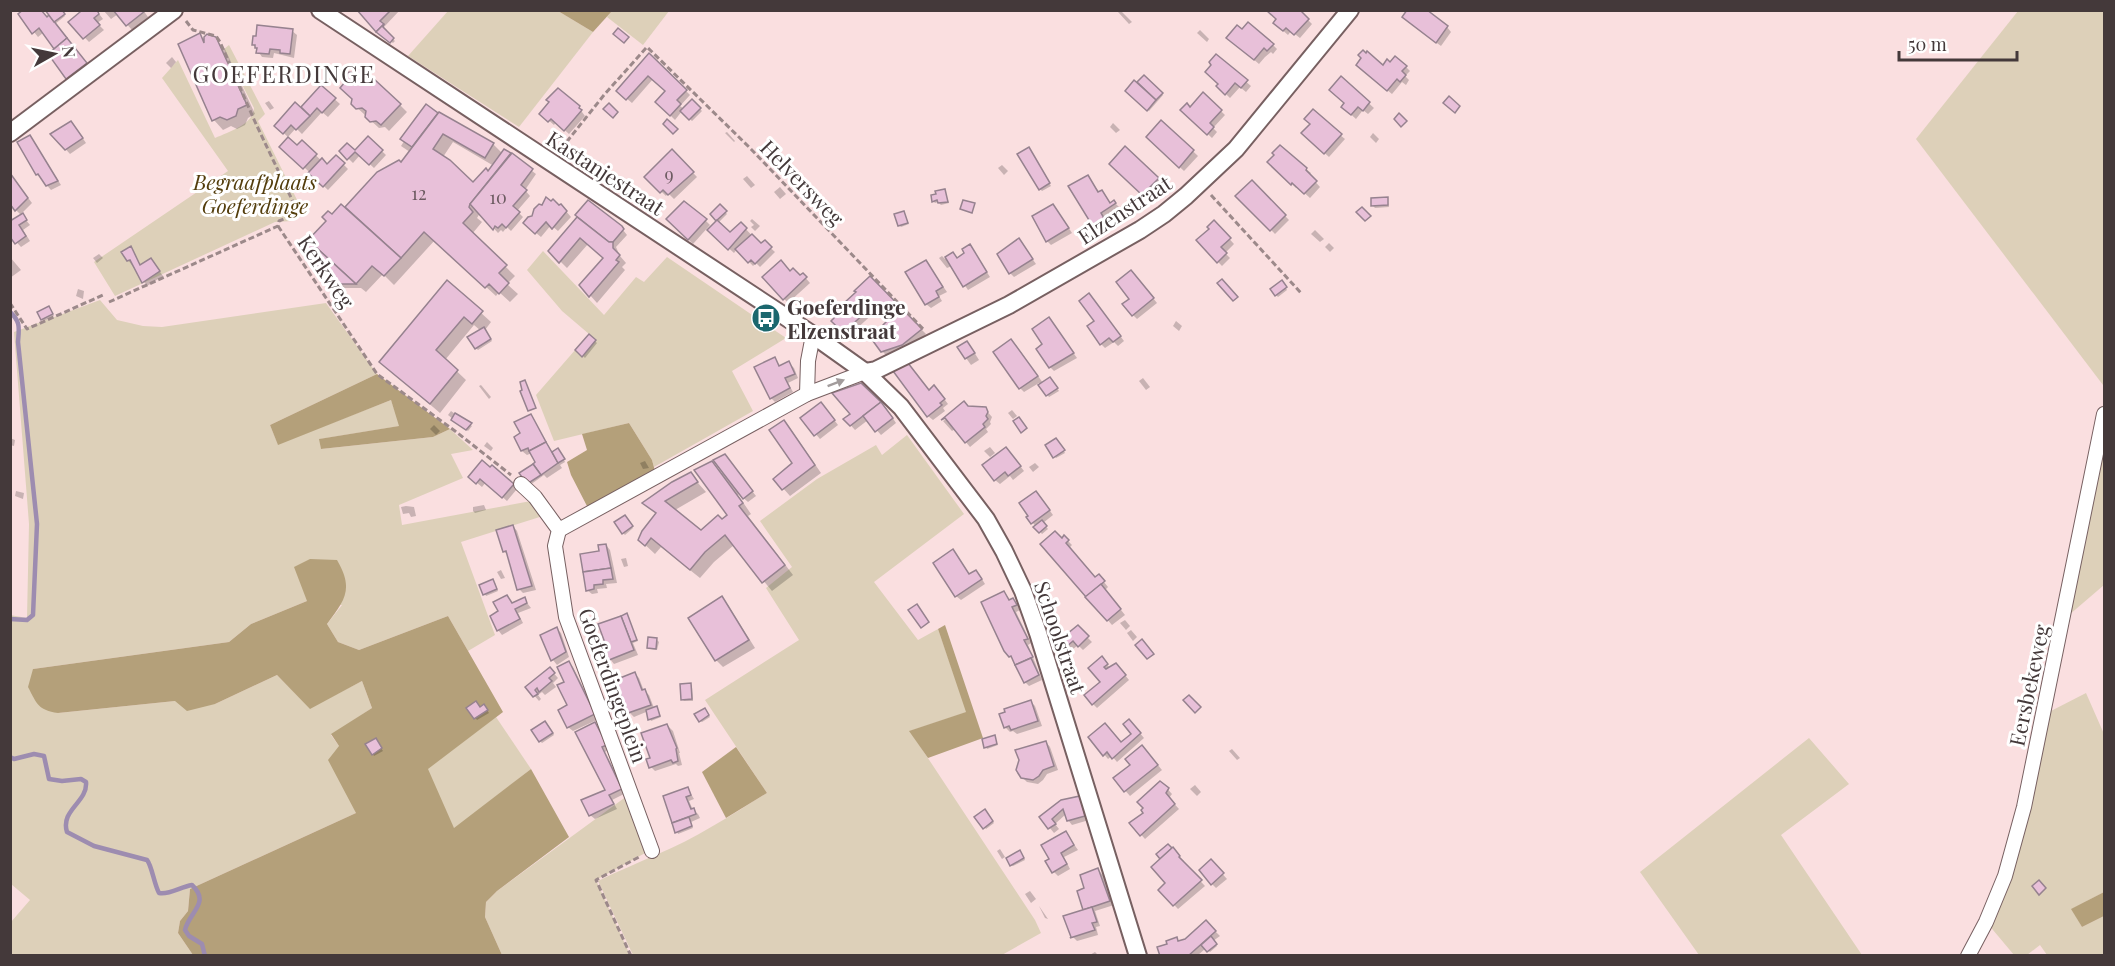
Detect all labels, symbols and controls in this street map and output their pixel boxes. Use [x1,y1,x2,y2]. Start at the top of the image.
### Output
north arrow [24,24,84,84]
scale bar [1899,24,2018,62]
text: 50 m [1908,32,1947,56]
text: N [58,44,81,59]
district label: GOEFERDINGE [193,57,375,89]
street label: Kastanjestraat [542,124,671,221]
street label: Helversweg [755,133,851,231]
house number: 9 [664,162,674,186]
park label: Begraafplaats Goeferdinge [192,167,317,219]
street label: Elzenstraat [1072,168,1177,250]
house number: 12 [411,181,427,205]
house number: 10 [489,185,507,209]
street label: Kerkweg [292,229,362,313]
place label: Goeferdinge Elzenstraat [787,292,906,344]
bus stop icon: Goeferdinge Elzenstraat [750,302,782,334]
one-way arrow [827,378,845,387]
street label: Schoolstraat [1029,577,1094,698]
street label: Goeferdingeplein [573,604,655,767]
street label: Eersbekeweg [2001,622,2055,748]

